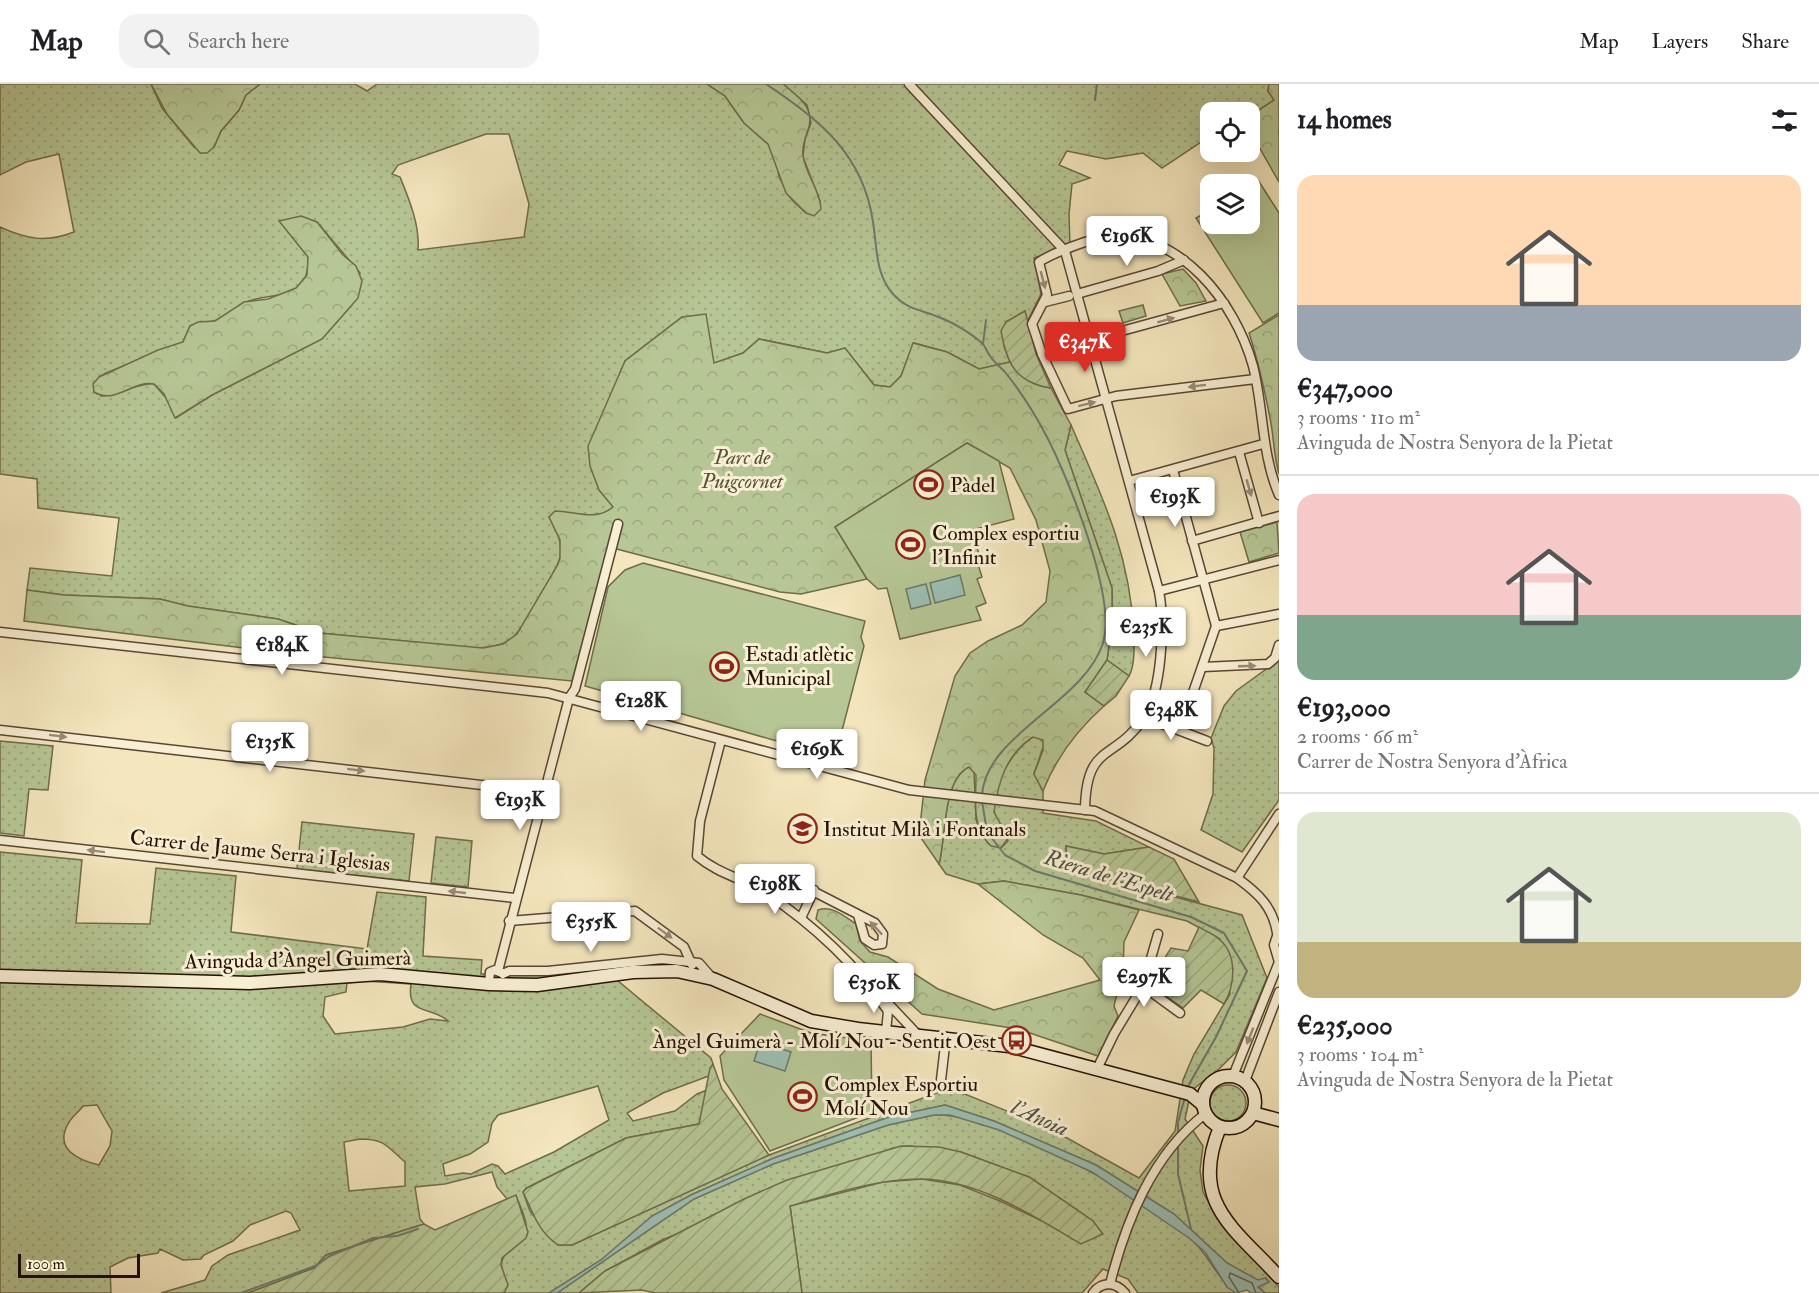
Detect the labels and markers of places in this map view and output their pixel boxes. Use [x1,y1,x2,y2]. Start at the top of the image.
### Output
pin: €196K [1085,216,1169,267]
pin: €347K [1043,322,1127,373]
sports icon: Pàdel [913,469,945,501]
place label: Pàdel [950,472,996,499]
pin: €193K [1133,477,1217,528]
place label: Complex esportiu l'Infinit [932,520,1080,571]
sports icon: Complex esportiu l'Infinit [895,529,927,561]
pin: €235K [1104,607,1188,658]
pin: €184K [240,625,324,676]
place label: Estadi atlètic Municipal [745,641,854,692]
sports icon: Estadi atlètic Municipal [708,650,740,682]
pin: €128K [599,681,683,732]
pin: €348K [1129,690,1213,741]
pin: €135K [228,722,312,773]
pin: €169K [775,729,859,780]
pin: €193K [478,780,562,831]
school or university icon: Institut Milà i Fontanals [786,813,818,845]
place label: Institut Milà i Fontanals [823,816,1026,843]
pin: €198K [733,864,817,915]
pin: €355K [549,902,633,953]
pin: €297K [1102,957,1186,1008]
pin: €350K [832,963,916,1014]
bus stop icon: Àngel Guimerà - Molí Nou - Sentit Oest [1001,1025,1033,1057]
place label: Àngel Guimerà - Molí Nou - Sentit Oest [652,1028,996,1055]
place label: Complex Esportiu Molí Nou [824,1071,978,1122]
sports icon: Complex Esportiu Molí Nou [787,1080,819,1112]

